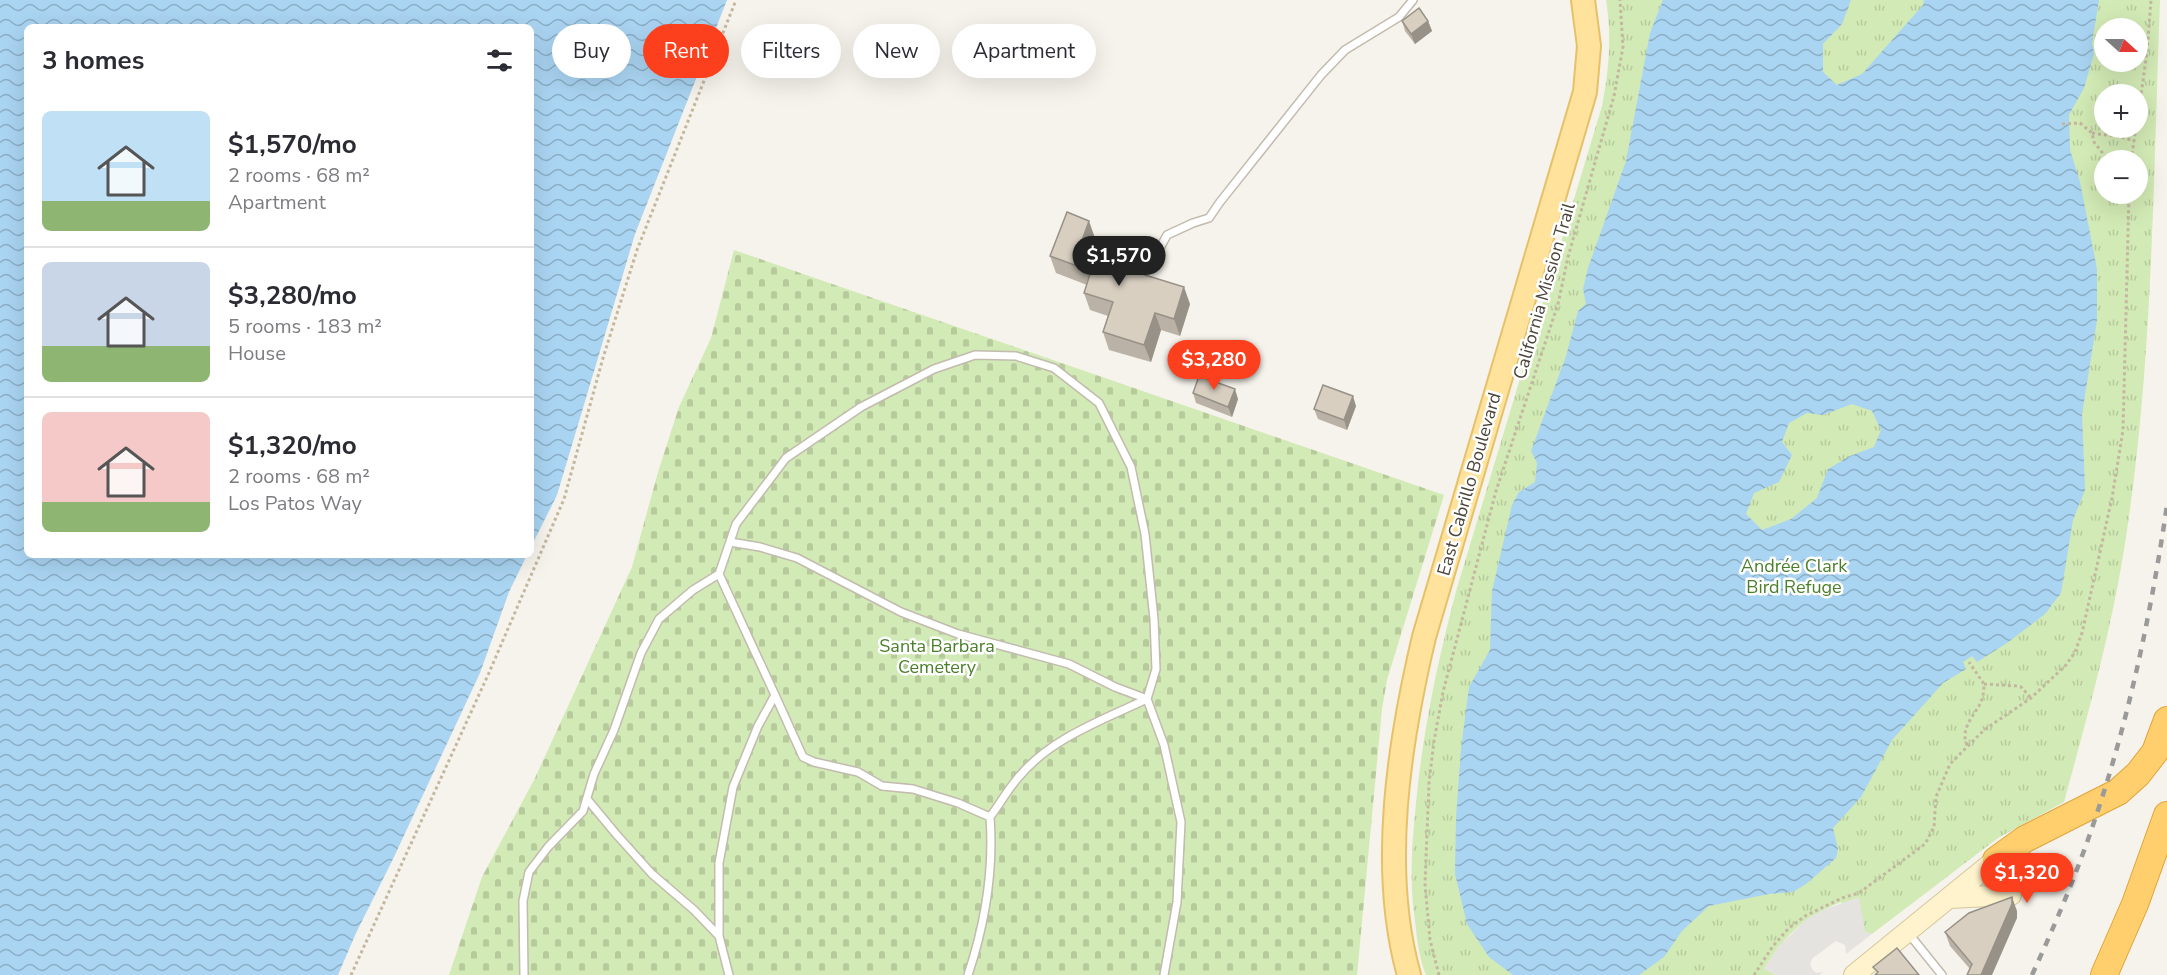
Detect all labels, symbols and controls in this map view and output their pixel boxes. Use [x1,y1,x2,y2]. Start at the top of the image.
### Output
north arrow [2094,18,2148,72]
map controls [2094,18,2148,204]
chip: Buy [552,24,631,78]
chip: Rent [643,24,729,78]
chip: Filters [741,24,841,78]
chip: New [853,24,940,78]
chip: Apartment [952,24,1096,78]
text: 3 homes [42,43,144,78]
icon: filters [483,44,516,77]
button: + [2094,84,2148,138]
text: $1,570/mo [228,127,357,162]
icon: home [90,135,162,207]
button: − [2094,150,2148,204]
text: 2 rooms · 68 m² [228,162,370,189]
text: Apartment [228,189,326,216]
street label: California Mission Trail [1507,199,1581,382]
pin: $1,570 [1070,236,1168,287]
text: $1,570 [1087,242,1151,269]
text: $3,280/mo [228,278,357,313]
icon: home [90,286,162,358]
text: 5 rooms · 183 m² [228,313,382,340]
text: House [228,340,286,367]
pin: $3,280 [1165,340,1263,391]
text: $3,280 [1182,346,1246,373]
street label: East Cabrillo Boulevard [1431,390,1507,578]
text: $1,320/mo [228,428,357,463]
icon: home [90,436,162,508]
text: 2 rooms · 68 m² [228,463,370,490]
text: Los Patos Way [228,490,362,517]
park label: Andrée Clark Bird Refuge [1741,554,1848,599]
park label: Santa Barbara Cemetery [879,634,995,679]
pin: $1,320 [1978,853,2076,904]
text: $1,320 [1995,859,2059,886]

